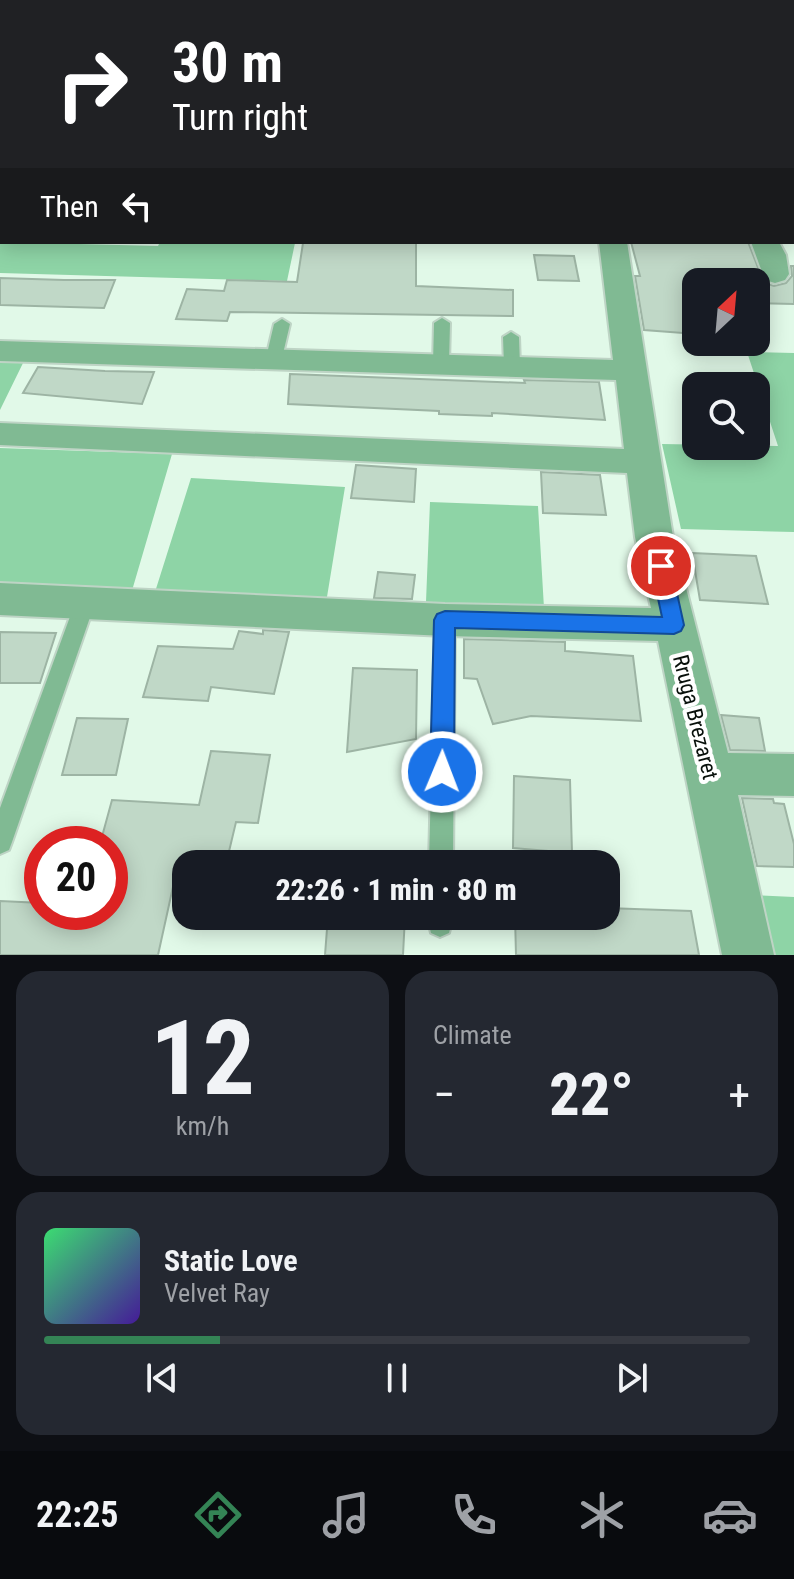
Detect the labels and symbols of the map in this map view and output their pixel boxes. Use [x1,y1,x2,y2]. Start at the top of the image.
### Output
north arrow [682,268,770,356]
pin [627,532,695,600]
street label: Rruga Brezaret [668,652,723,782]
position arrow [400,730,484,814]
speed limit sign: 20 [24,826,128,930]

